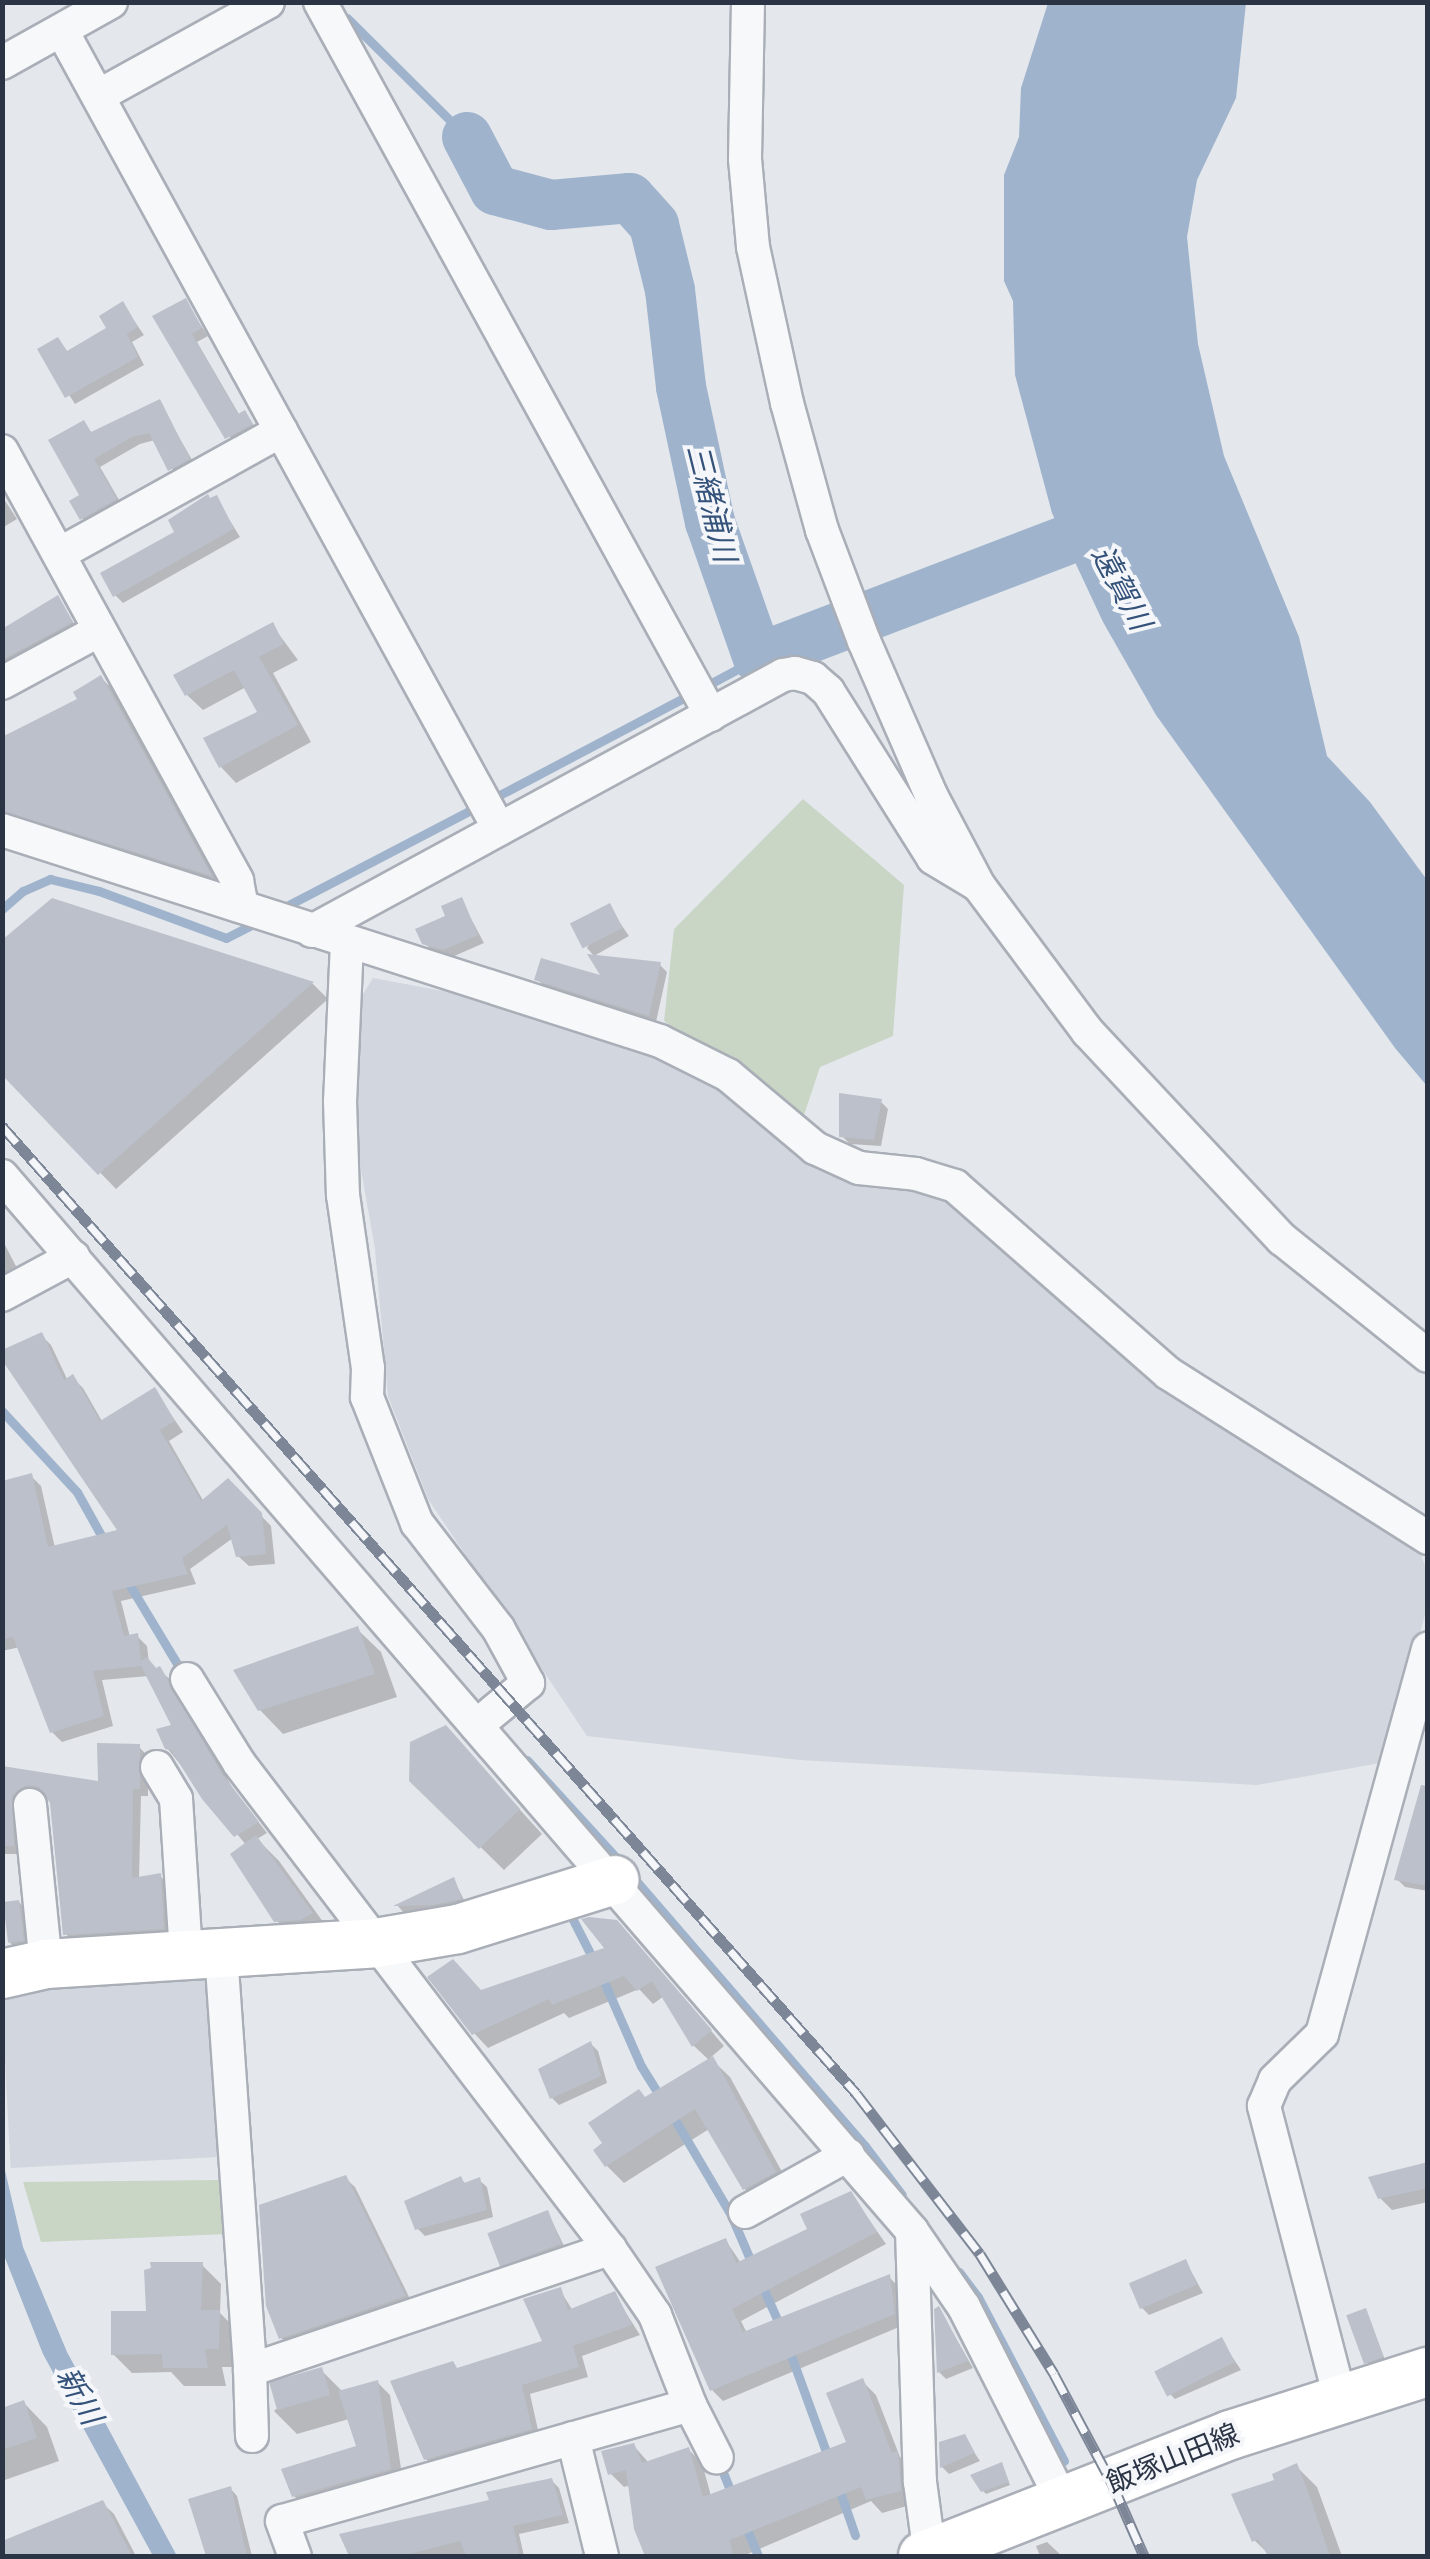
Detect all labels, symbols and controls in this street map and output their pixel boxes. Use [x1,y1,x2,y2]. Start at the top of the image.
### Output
water label: 三緒浦川 [679,440,743,566]
water label: 遠賀川 [1084,540,1158,636]
water label: 新川 [49,2361,109,2431]
street label: 飯塚山田線 [1102,2417,1244,2501]

